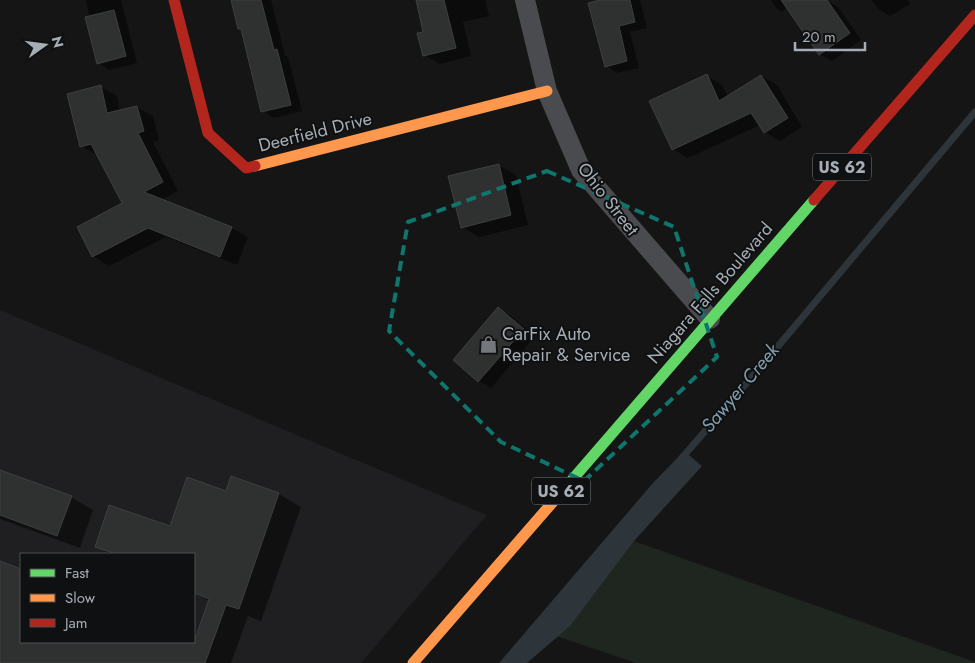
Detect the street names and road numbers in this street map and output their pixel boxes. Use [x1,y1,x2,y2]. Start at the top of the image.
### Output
street label: Deerfield Drive [256,105,374,159]
road number: US 62 [813,154,871,180]
street label: Ohio Street [571,157,645,242]
street label: Niagara Falls Boulevard [641,217,779,369]
road number: US 62 [532,478,590,504]

